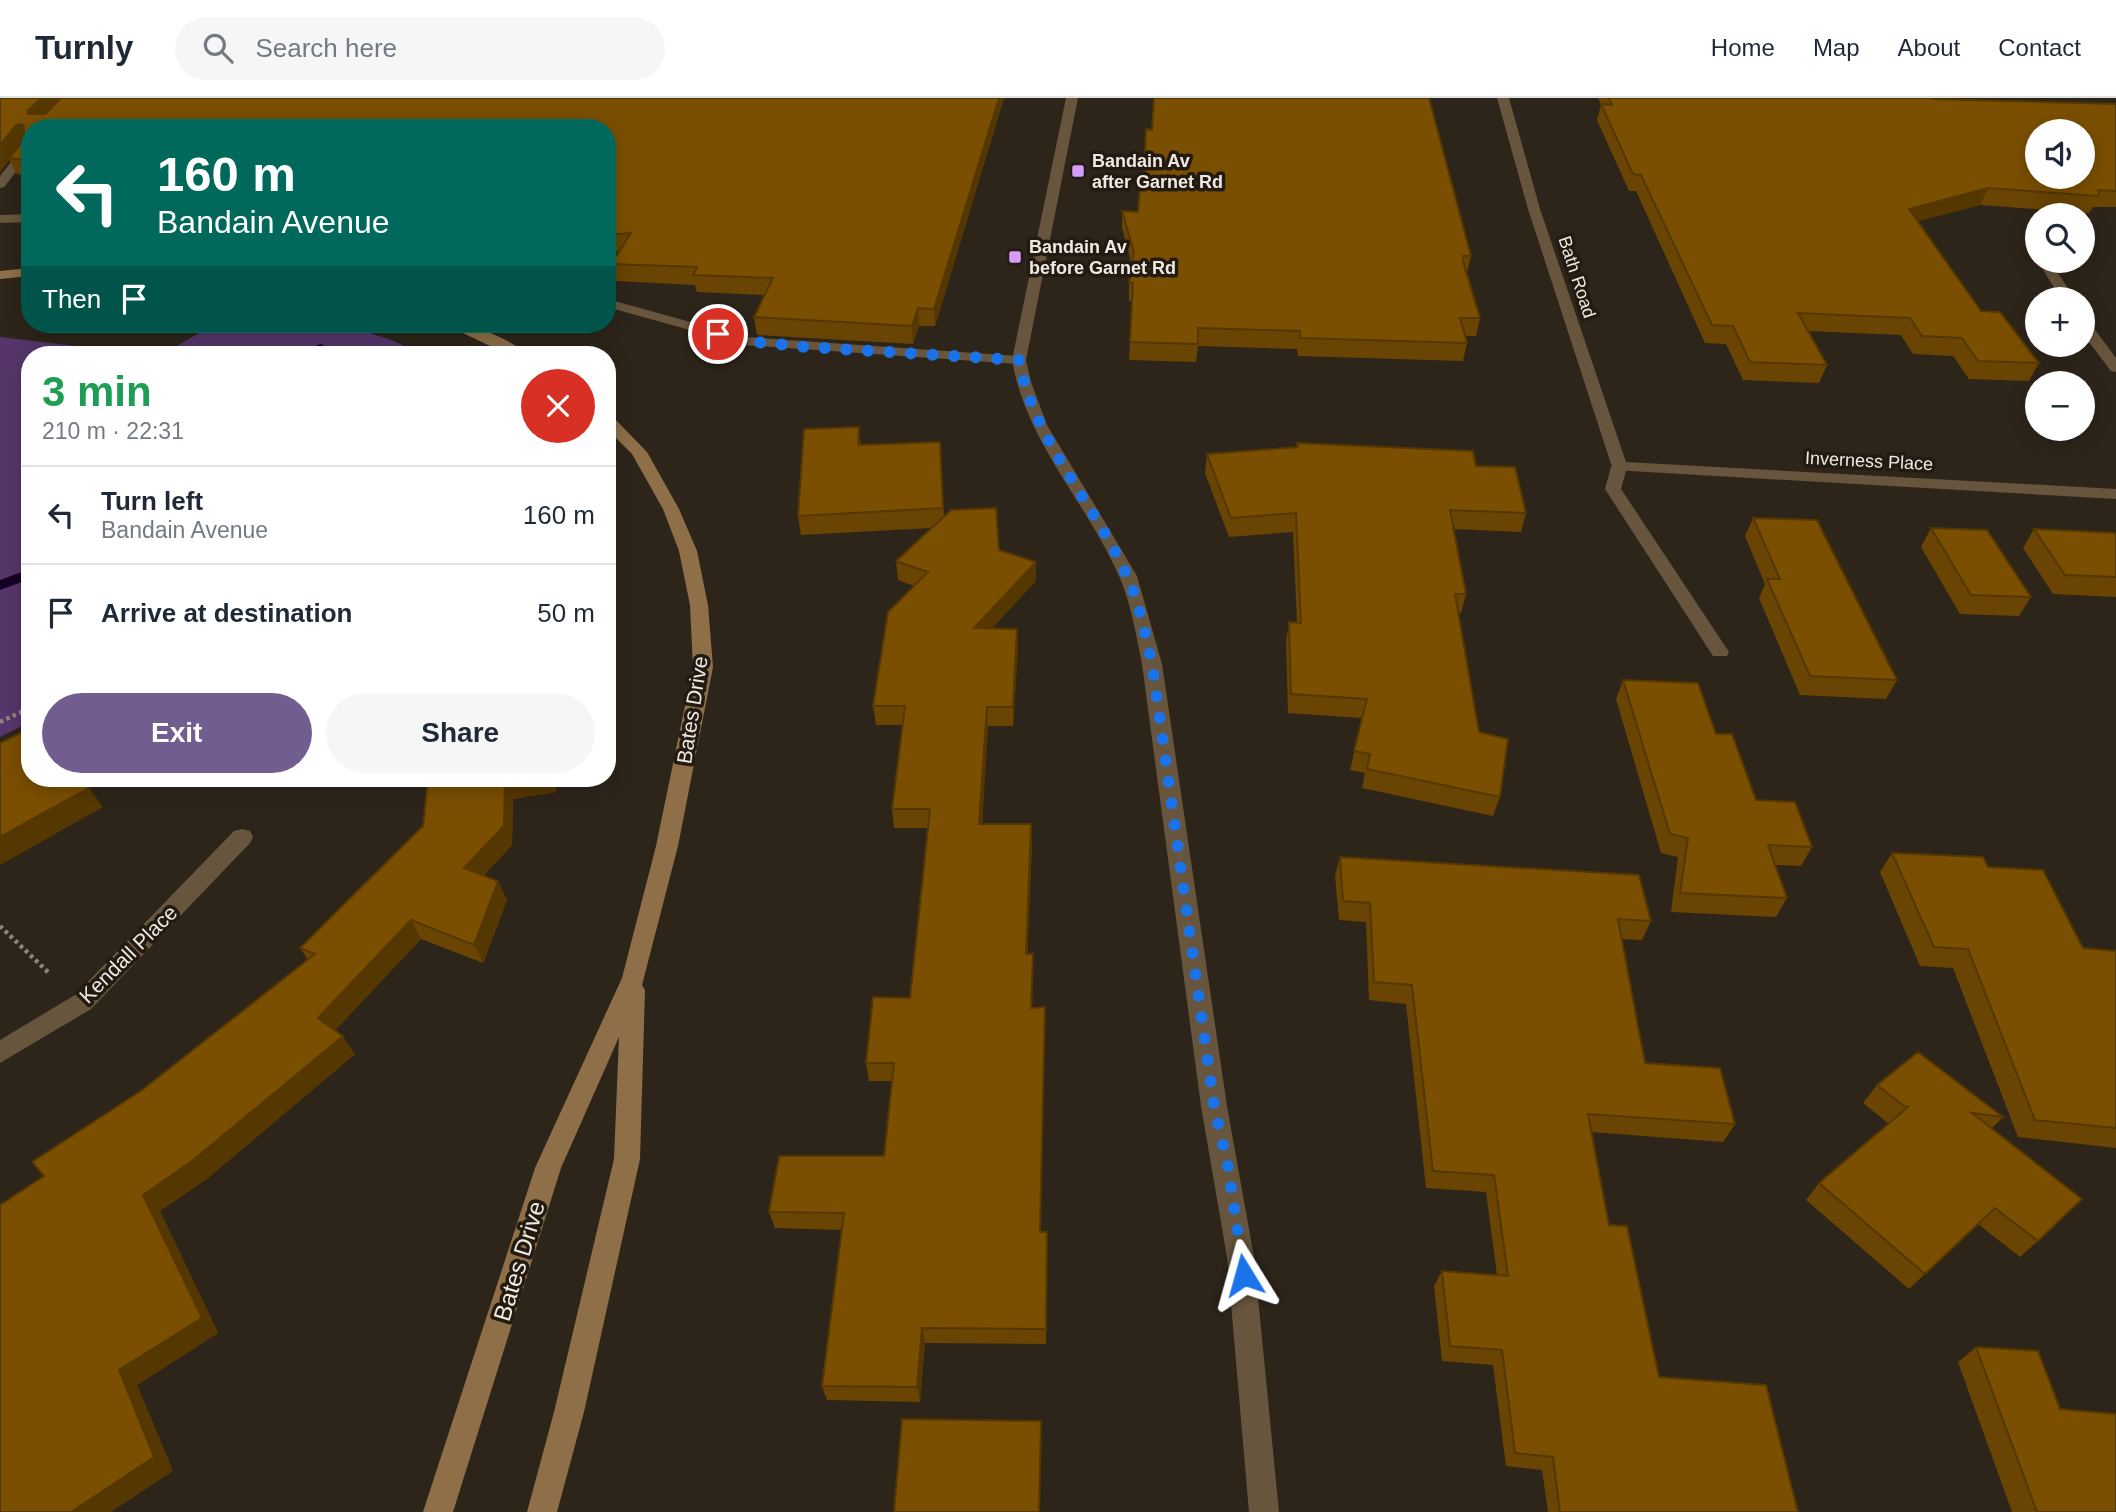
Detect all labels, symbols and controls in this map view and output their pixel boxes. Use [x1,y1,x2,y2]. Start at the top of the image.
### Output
search box [175,17,665,80]
text: Turnly [35,29,133,66]
icon: search [199,29,237,67]
text: Search here [255,33,397,63]
text: Home [1711,34,1775,61]
text: Map [1813,34,1860,61]
text: About [1898,34,1960,61]
text: Contact [1998,34,2081,61]
map controls [2025,119,2095,441]
button: sound [2025,119,2095,189]
icon: left [42,147,133,238]
text: 160 m [157,147,296,201]
place label: Bandain Av after Garnet Rd [1092,151,1223,192]
marker: Bandain Av after Garnet Rd [1070,163,1086,179]
button: search [2025,203,2095,273]
text: Bandain Avenue [157,204,390,240]
street label: Bath Road [1554,233,1600,321]
place label: Bandain Av before Garnet Rd [1029,237,1176,278]
marker: Bandain Av before Garnet Rd [1007,249,1023,265]
icon: arrive [115,280,153,318]
text: Then [42,284,101,314]
button: + [2025,287,2095,357]
pin [688,304,748,364]
icon: arrive [699,315,737,353]
text: 3 min [42,368,152,415]
button: close [521,369,595,443]
button: − [2025,371,2095,441]
text: 210 m · 22:31 [42,418,184,444]
street label: Inverness Place [1805,448,1933,474]
text: Turn left [101,486,203,516]
icon: left [42,496,80,534]
text: 160 m [523,500,595,530]
text: Bandain Avenue [101,517,268,543]
icon: arrive [42,594,80,632]
text: Arrive at destination [101,598,352,628]
text: 50 m [537,598,595,628]
street label: Bates Drive [672,655,712,765]
button: Exit [42,693,312,773]
button: Share [326,693,595,773]
street label: Kendall Place [74,900,182,1008]
street label: Bates Drive [488,1198,550,1324]
position arrow [1207,1238,1281,1312]

